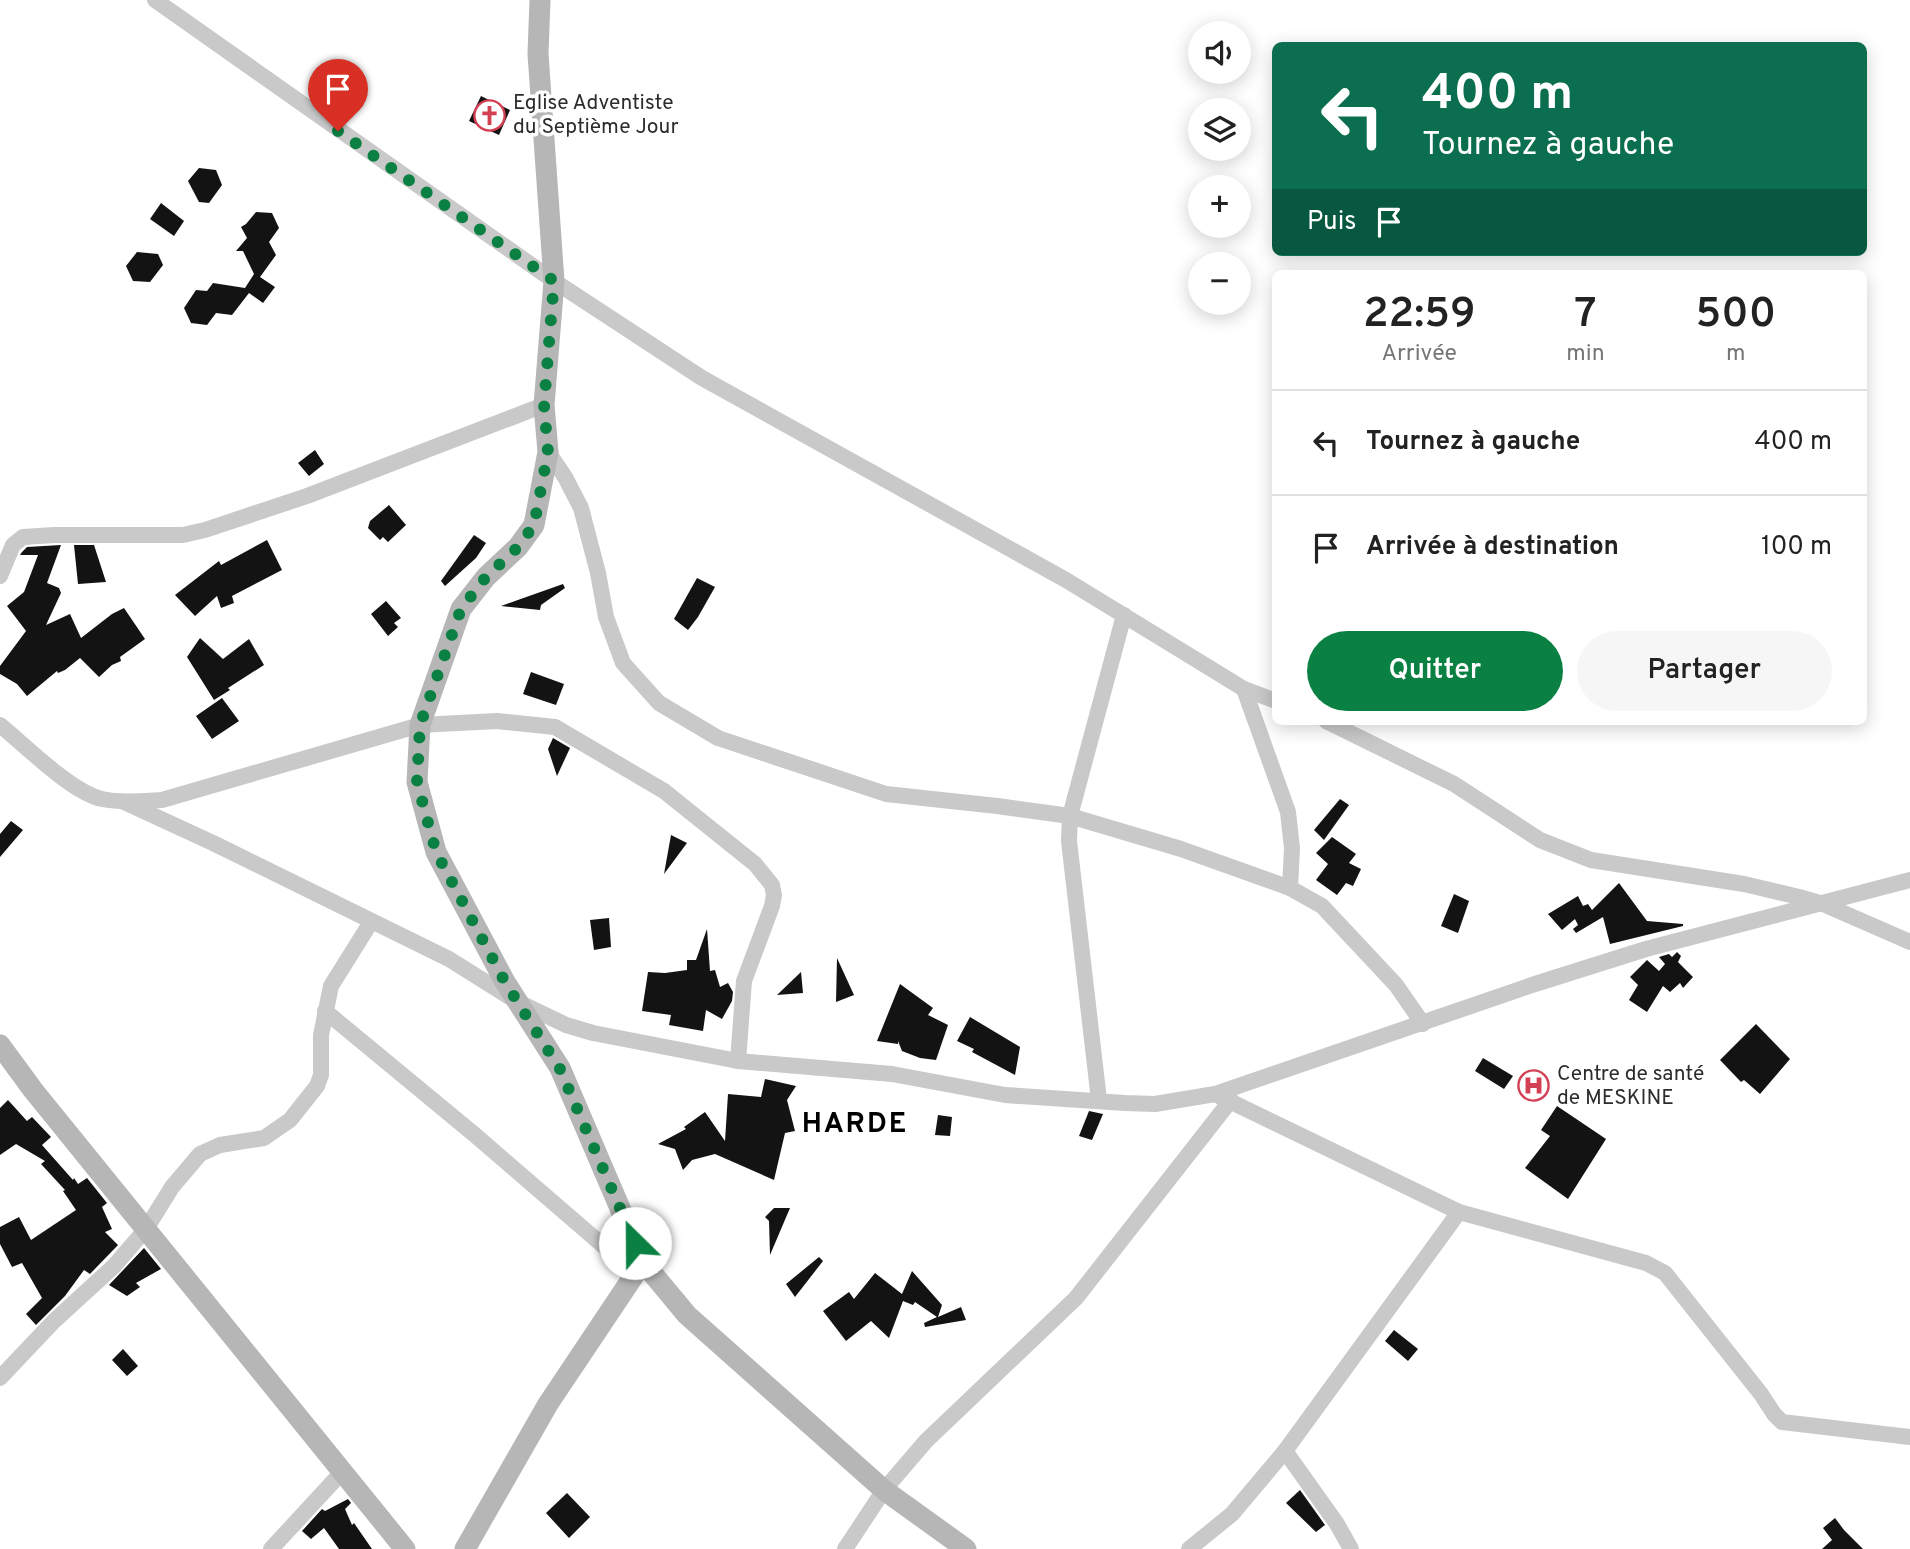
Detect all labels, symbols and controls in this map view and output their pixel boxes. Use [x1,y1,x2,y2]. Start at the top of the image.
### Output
map controls [1188,21,1251,315]
button: sound [1188,21,1251,84]
pin [308,59,368,131]
text: 400 m [1422,65,1573,127]
icon: arrive [319,70,357,108]
icon: left [1307,70,1398,161]
place label: Eglise Adventiste du Septième Jour [513,90,679,141]
church icon: Eglise Adventiste du Septième Jour [473,98,507,132]
button: layers [1188,98,1251,161]
text: Tournez à gauche [1422,126,1674,166]
button: + [1188,175,1251,238]
icon: arrive [1370,203,1408,241]
text: Puis [1307,206,1356,239]
button: − [1188,252,1251,315]
text: 22:59 [1363,289,1475,342]
text: 7 [1574,289,1597,342]
text: 500 [1696,289,1776,342]
text: Arrivée [1381,340,1457,369]
text: min [1566,340,1605,369]
text: m [1726,340,1746,369]
icon: left [1307,424,1345,462]
text: Tournez à gauche [1366,426,1580,459]
text: 400 m [1755,426,1832,459]
icon: arrive [1307,529,1345,567]
text: Arrivée à destination [1366,531,1619,564]
text: 100 m [1761,531,1832,564]
button: Quitter [1307,631,1563,711]
button: Partager [1577,631,1832,711]
place label: Centre de santé de MESKINE [1557,1061,1704,1112]
hospital icon: Centre de santé de MESKINE [1517,1069,1551,1103]
district label: HARDE [802,1107,908,1143]
position arrow [598,1206,672,1280]

